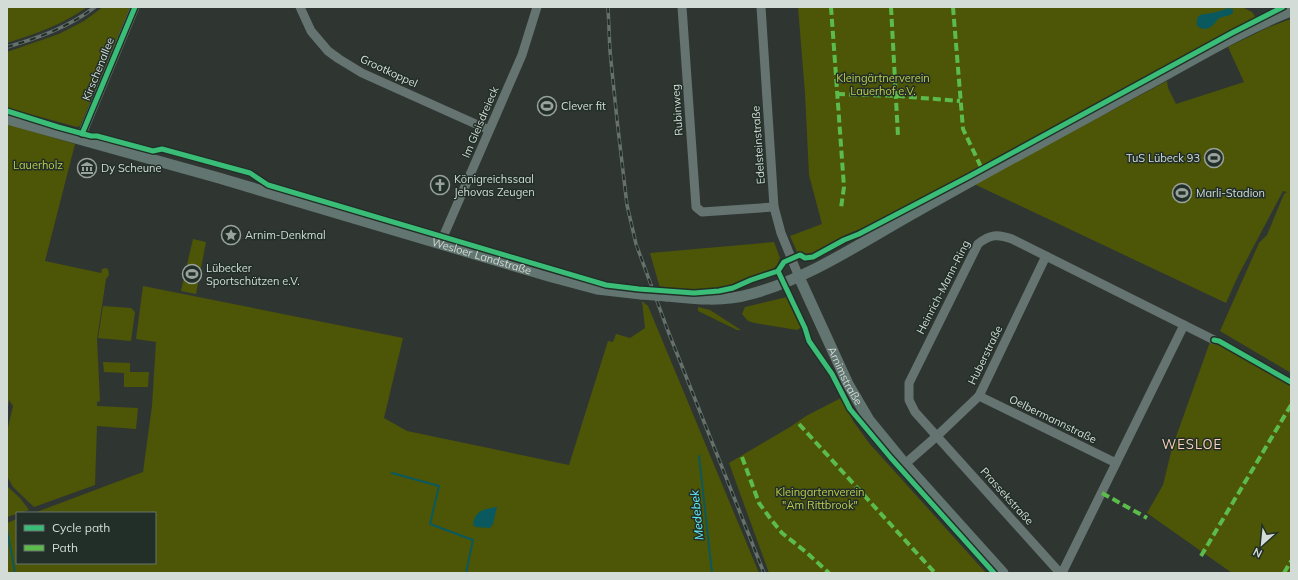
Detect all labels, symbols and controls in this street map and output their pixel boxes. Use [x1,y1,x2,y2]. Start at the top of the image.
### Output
street label: Kirschenallee [79,35,117,103]
street label: Grootkoppel [358,52,420,90]
park label: Kleingärtnerverein Lauerhof e.V. [836,71,930,98]
street label: Im Gleisdreieck [459,84,501,160]
street label: Rubinweg [668,84,686,136]
sports icon: Clever fit [536,95,558,117]
place label: Clever fit [561,99,606,113]
street label: Edelsteinstraße [748,105,768,185]
sports icon: TuS Lübeck 93 [1203,147,1225,169]
place label: TuS Lübeck 93 [1126,151,1200,165]
museum icon: Dy Scheune [76,157,98,179]
park label: Lauerholz [13,158,63,172]
place label: Dy Scheune [101,161,161,175]
place label: Königreichssaal Jehovas Zeugen [454,172,535,199]
church icon: Königreichssaal Jehovas Zeugen [429,174,451,196]
sports icon: Marli-Stadion [1171,182,1193,204]
place label: Marli-Stadion [1196,186,1265,200]
place icon: Arnim-Denkmal [220,224,242,246]
place label: Arnim-Denkmal [245,228,326,242]
street label: Wesloer Landstraße [430,235,533,277]
street label: Heinrich-Mann-Ring [913,238,973,336]
place label: Lübecker Sportschützen e.V. [206,261,300,288]
sports icon: Lübecker Sportschützen e.V. [181,263,203,285]
street label: Huberstraße [965,323,1005,387]
street label: Arnimstraße [825,344,866,408]
street label: Oelbermannstraße [1007,392,1099,446]
district label: WESLOE [1162,436,1222,452]
street label: Prassekstraße [977,464,1037,528]
park label: Kleingartenverein "Am Rittbrook" [775,485,865,512]
water label: Medebek [686,488,707,541]
legend [16,512,156,564]
text: Cycle path [52,520,110,535]
north arrow [1242,524,1282,564]
text: Path [52,540,78,555]
text: N [1251,545,1264,561]

